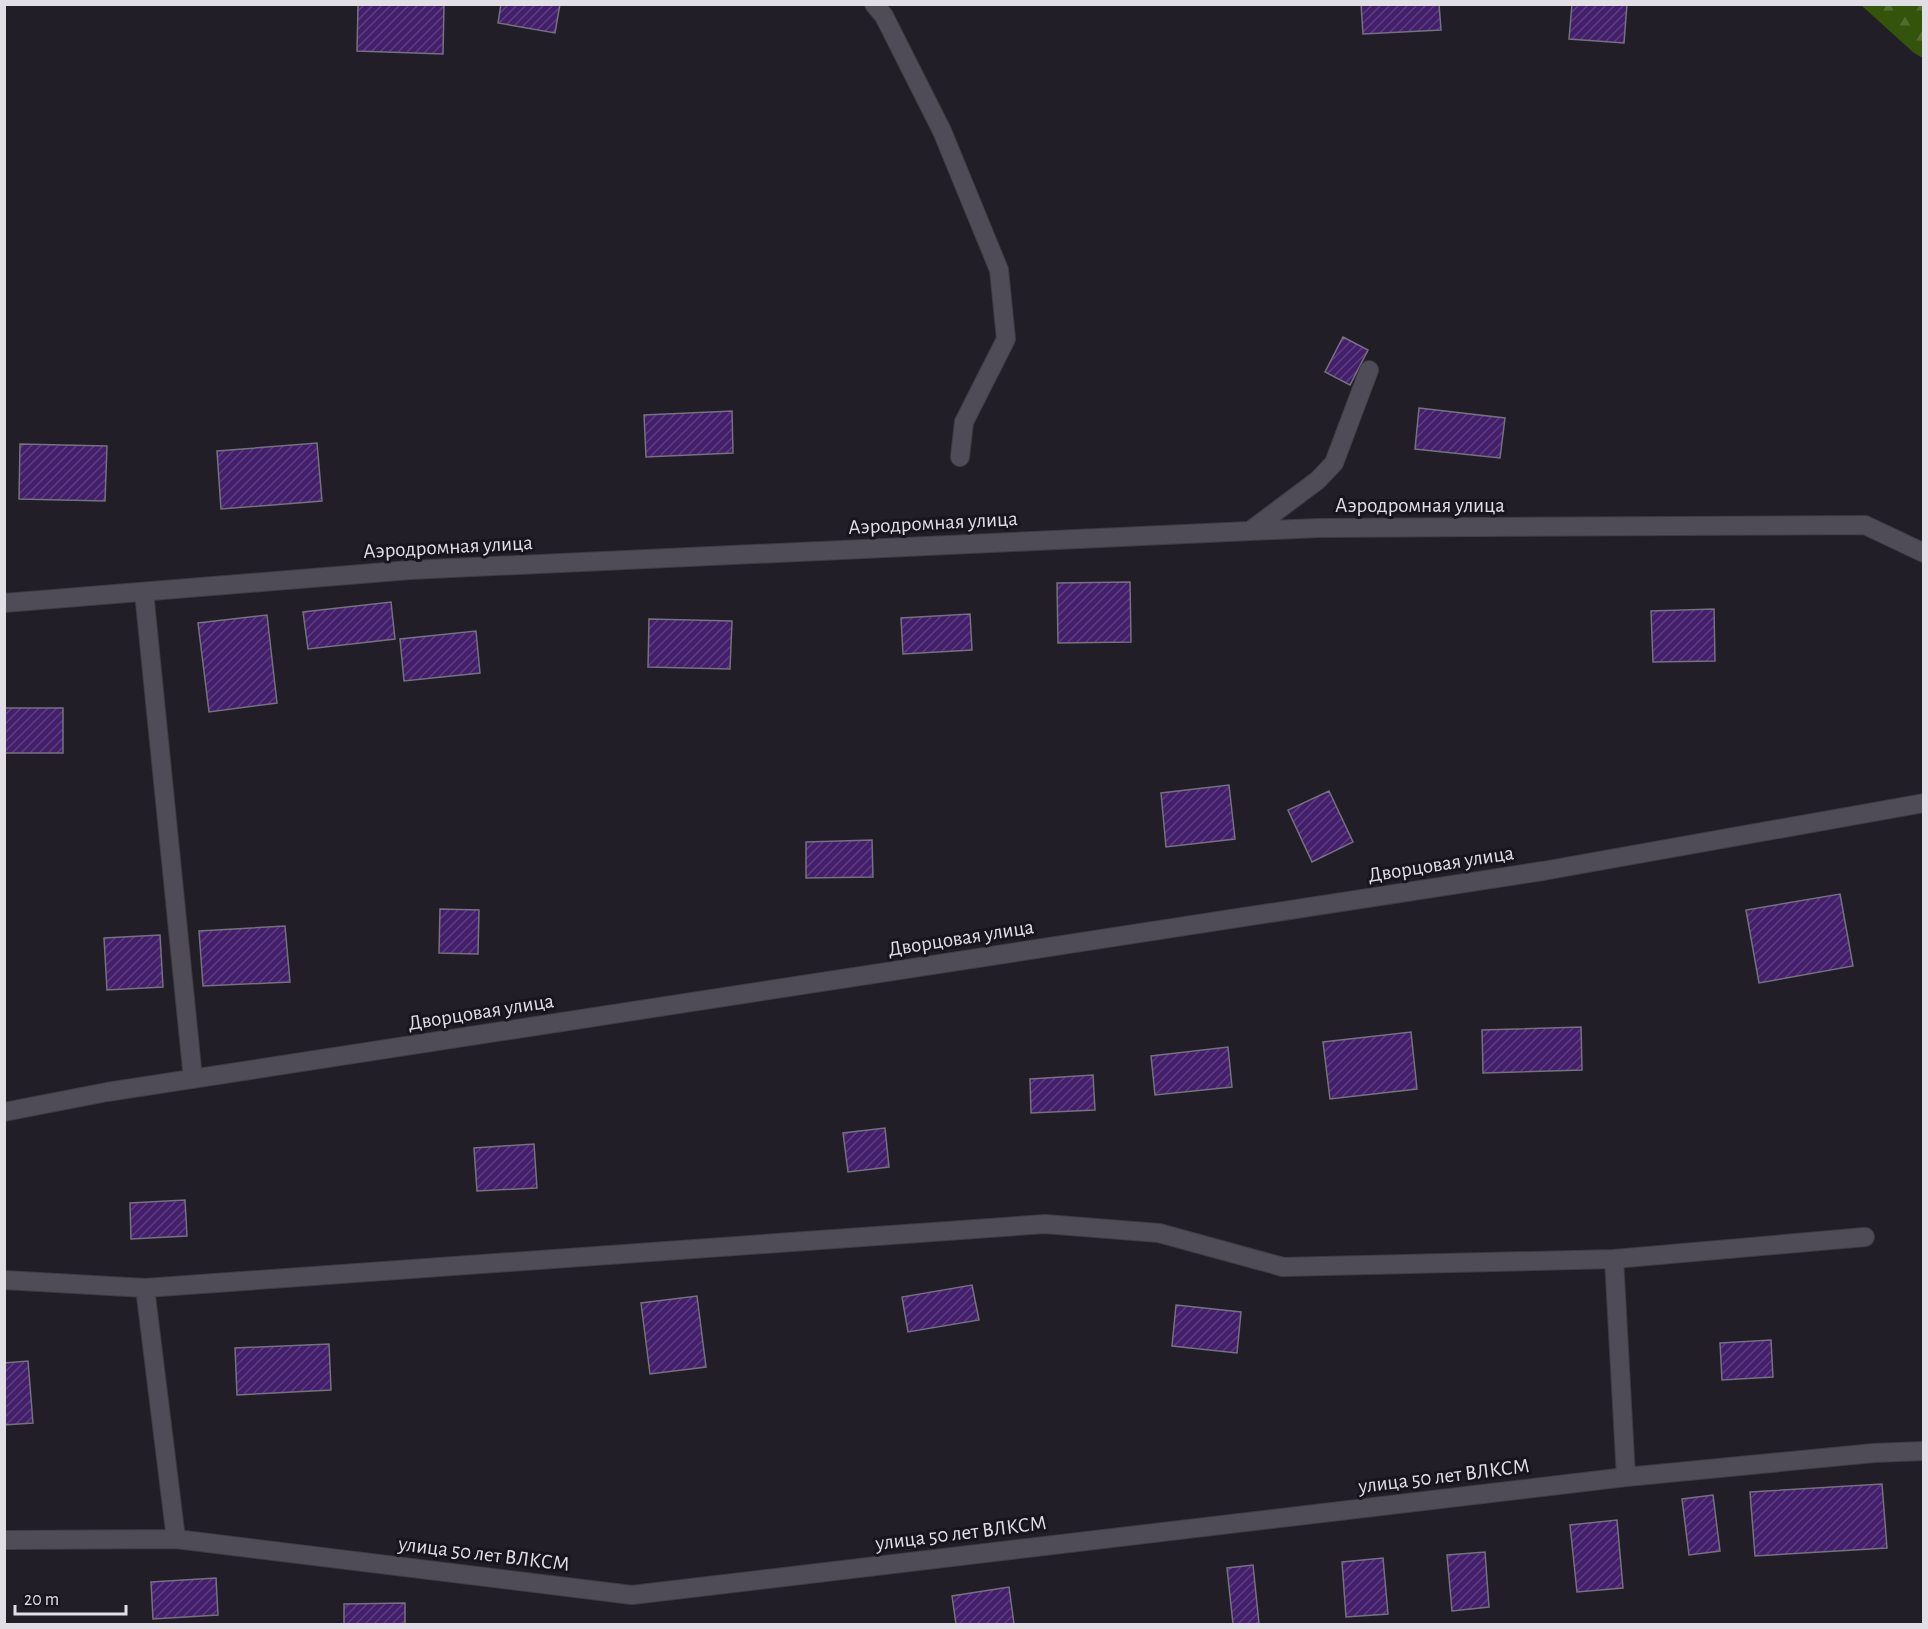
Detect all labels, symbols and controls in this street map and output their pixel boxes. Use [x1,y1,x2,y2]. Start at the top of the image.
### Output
street label: Аэродромная улица [1335,495,1505,516]
street label: Аэродромная улица [848,508,1019,538]
street label: Аэродромная улица [363,532,534,562]
street label: Дворцовая улица [1367,842,1516,886]
street label: Дворцовая улица [887,916,1036,960]
street label: Дворцовая улица [407,990,556,1034]
street label: улица 50 лет ВЛКСМ [1356,1455,1531,1497]
street label: улица 50 лет ВЛКСМ [873,1512,1048,1554]
street label: улица 50 лет ВЛКСМ [396,1533,571,1575]
scale bar [15,1578,126,1616]
text: 20 m [24,1591,59,1609]

